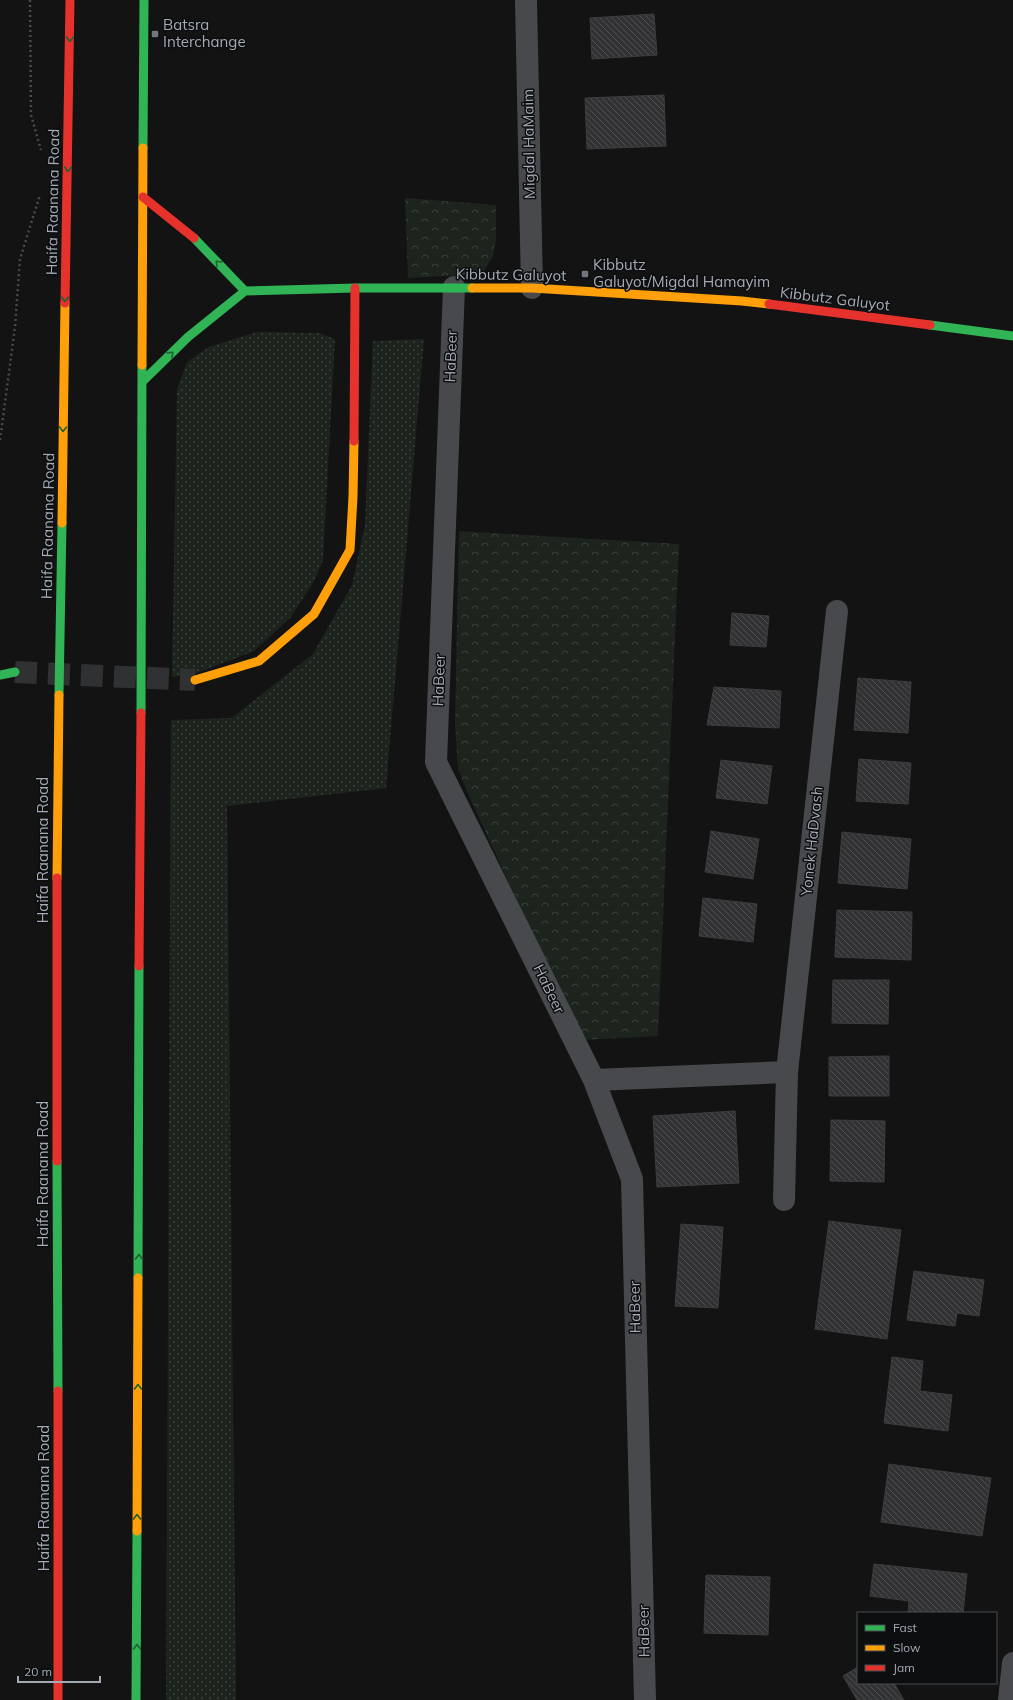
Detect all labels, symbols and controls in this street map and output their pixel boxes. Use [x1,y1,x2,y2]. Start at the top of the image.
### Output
place label: Batsra Interchange [163,15,246,51]
marker: Batsra Interchange [150,29,160,39]
one-way arrow [65,36,74,42]
street label: Migdal HaMaim [518,89,539,199]
street label: Haifa Raanana Road [42,129,63,275]
one-way arrow [63,166,72,172]
place label: Kibbutz Galuyot/Migdal Hamayim [593,255,770,291]
one-way arrow [215,260,223,268]
street label: Kibbutz Galuyot [456,264,566,285]
marker: Kibbutz Galuyot/Migdal Hamayim [580,269,590,279]
street label: Kibbutz Galuyot [779,282,891,315]
one-way arrow [61,296,70,302]
street label: HaBeer [440,329,461,383]
one-way arrow [166,351,174,359]
one-way arrow [59,426,67,432]
street label: Haifa Raanana Road [37,453,58,599]
street label: HaBeer [428,653,449,707]
street label: Haifa Raanana Road [33,777,52,923]
street label: Yonek HaDvash [796,785,827,898]
street label: HaBeer [529,961,570,1017]
street label: Haifa Raanana Road [33,1101,52,1247]
one-way arrow [135,1254,143,1260]
street label: HaBeer [625,1280,644,1333]
one-way arrow [134,1384,142,1390]
street label: Haifa Raanana Road [34,1425,53,1571]
one-way arrow [133,1514,141,1520]
street label: HaBeer [634,1604,653,1657]
legend [857,1612,997,1684]
text: Fast [893,1620,917,1635]
text: Slow [893,1640,921,1655]
one-way arrow [133,1644,141,1650]
scale bar [18,1658,100,1684]
text: Jam [893,1660,915,1675]
text: 20 m [24,1664,52,1679]

